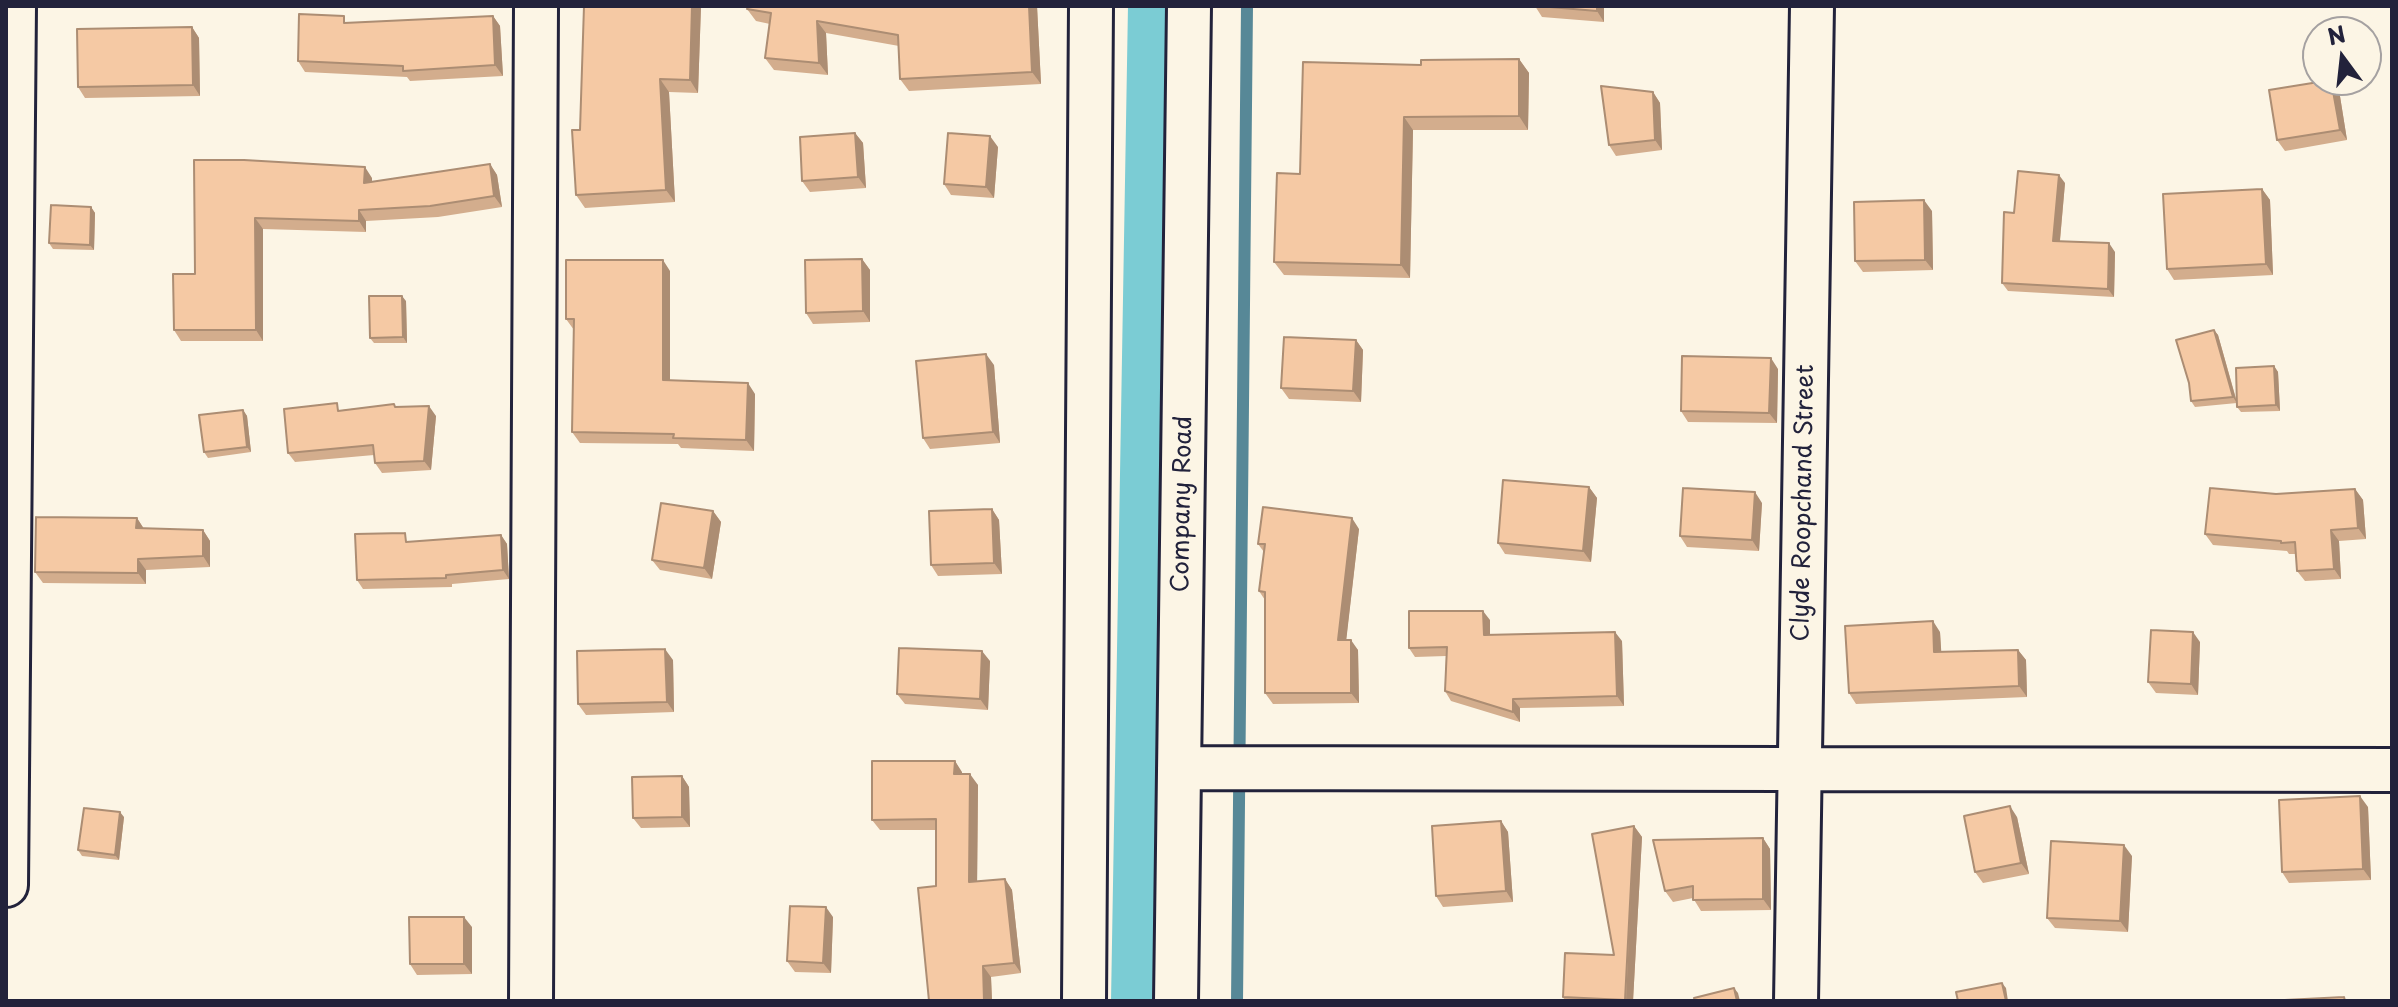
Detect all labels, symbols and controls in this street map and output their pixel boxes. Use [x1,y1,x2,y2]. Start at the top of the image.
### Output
north arrow [2302,16,2382,96]
text: N [2323,16,2349,52]
street label: Clyde Roopchand Street [1787,364,1821,642]
street label: Company Road [1167,415,1199,593]

